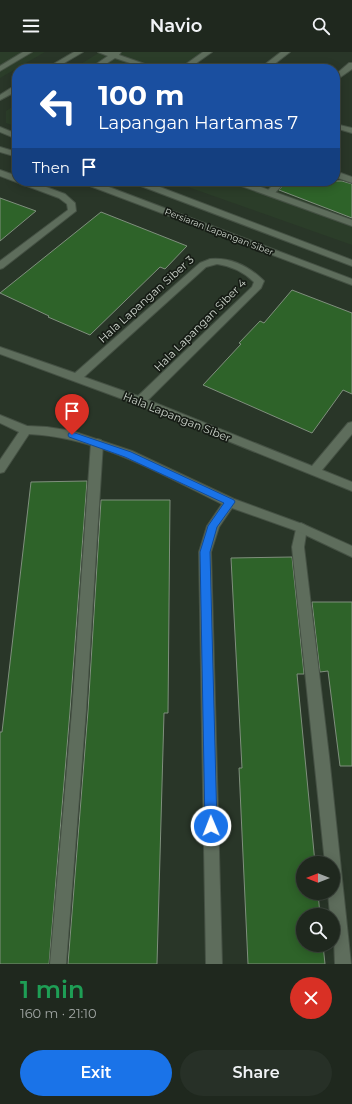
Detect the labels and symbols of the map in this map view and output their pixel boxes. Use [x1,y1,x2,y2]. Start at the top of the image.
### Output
street label: Persiaran Lapangan Siber [163,206,275,258]
street label: Hala Lapangan Siber 3 [95,252,197,346]
street label: Hala Lapangan Siber 4 [151,275,250,374]
street label: Hala Lapangan Siber [121,389,233,445]
pin [55,394,89,435]
position arrow [190,805,232,847]
north arrow [296,856,340,900]

